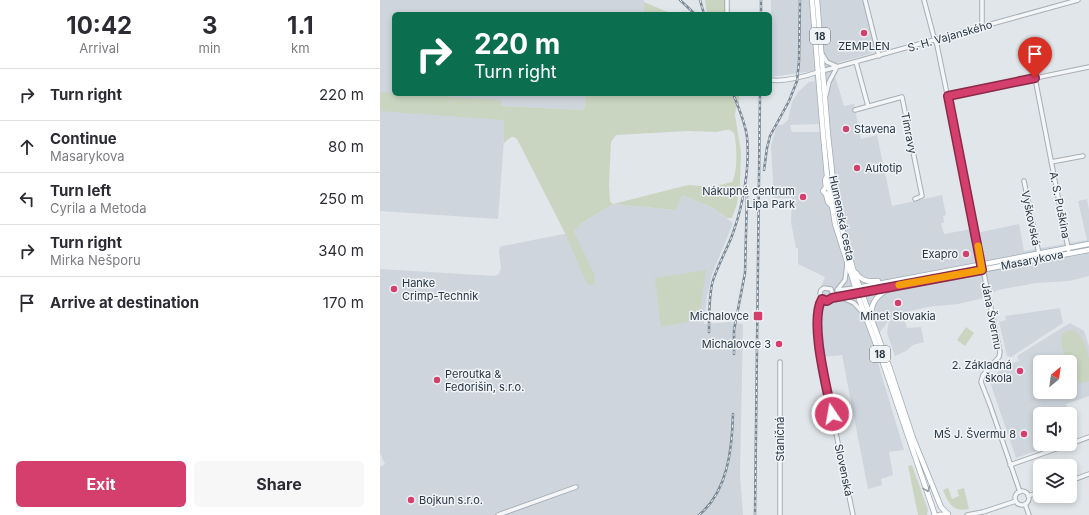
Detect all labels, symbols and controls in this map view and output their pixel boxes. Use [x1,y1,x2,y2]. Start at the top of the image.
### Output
text: 10:42 [66,11,132,40]
text: 3 [202,11,217,40]
text: 1.1 [287,11,314,40]
street label: S. H. Vajanského [906,17,994,55]
text: 220 m [474,27,560,61]
icon: right [408,28,460,80]
road number: 18 [810,28,830,44]
marker: ZEMPLEN [859,28,869,38]
pin [1018,37,1052,78]
place label: ZEMPLEN [838,39,890,53]
text: Arrival [79,40,119,56]
text: min [199,40,221,56]
text: km [291,40,310,56]
icon: arrive [1024,43,1046,65]
text: Turn right [474,61,557,82]
icon: right [16,84,38,106]
text: Turn right [50,85,122,104]
text: 220 m [319,85,364,104]
street label: Timravy [898,111,920,155]
place label: Stavena [854,122,896,136]
marker: Stavena [841,124,851,134]
text: Continue [50,129,117,148]
icon: ahead [16,136,38,158]
text: 80 m [328,137,364,156]
text: Masarykova [50,148,125,164]
place label: Autotip [865,161,902,175]
marker: Autotip [852,163,862,173]
street label: A. S. Puškina [1047,170,1073,240]
street label: Humenská cesta [826,174,858,262]
text: Turn left [50,181,111,200]
place label: Nákupné centrum Lipa Park [702,184,795,211]
icon: left [16,188,38,210]
text: 250 m [319,189,364,208]
street label: Vyškovská [1018,189,1044,247]
marker: Nákupné centrum Lipa Park [798,192,808,202]
text: Cyrila a Metoda [50,200,147,216]
text: Turn right [50,233,122,252]
icon: right [16,240,38,262]
text: 340 m [318,241,364,260]
place label: Exapro [922,247,958,261]
street label: Masarykova [1000,247,1064,273]
marker: Exapro [961,249,971,259]
text: Mirka Nešporu [50,252,141,268]
place label: Hanke Crimp-Technik [402,276,478,303]
street label: Jána Švermu [979,281,1005,351]
marker: Hanke Crimp-Technik [389,284,399,294]
icon: arrive [16,292,38,314]
text: Arrive at destination [50,293,199,312]
text: 170 m [323,293,364,312]
marker: Minet Slovakia [893,298,903,308]
place label: Michalovce [690,309,749,323]
place label: Minet Slovakia [860,309,936,323]
marker: Michalovce [752,310,764,322]
place label: Michalovce 3 [702,337,771,351]
marker: Michalovce 3 [774,339,784,349]
road number: 18 [870,346,890,362]
north arrow [1033,355,1077,399]
map controls [1033,355,1077,503]
place label: 2. Základná škola [952,358,1012,385]
marker: 2. Základná škola [1015,366,1025,376]
place label: Peroutka & Fedorišin, s.r.o. [445,367,524,394]
marker: Peroutka & Fedorišin, s.r.o. [432,375,442,385]
position arrow [811,393,853,435]
button: sound [1033,407,1077,451]
street label: Staničná [773,416,787,462]
place label: MŠ J. Švermu 8 [934,427,1016,441]
marker: MŠ J. Švermu 8 [1019,429,1029,439]
street label: Slovenská [832,443,856,497]
button: layers [1033,459,1077,503]
button: Exit [16,461,186,507]
button: Share [194,461,364,507]
one-way arrow [922,485,931,492]
place label: Bojkun s.r.o. [419,493,483,507]
marker: Bojkun s.r.o. [406,495,416,505]

